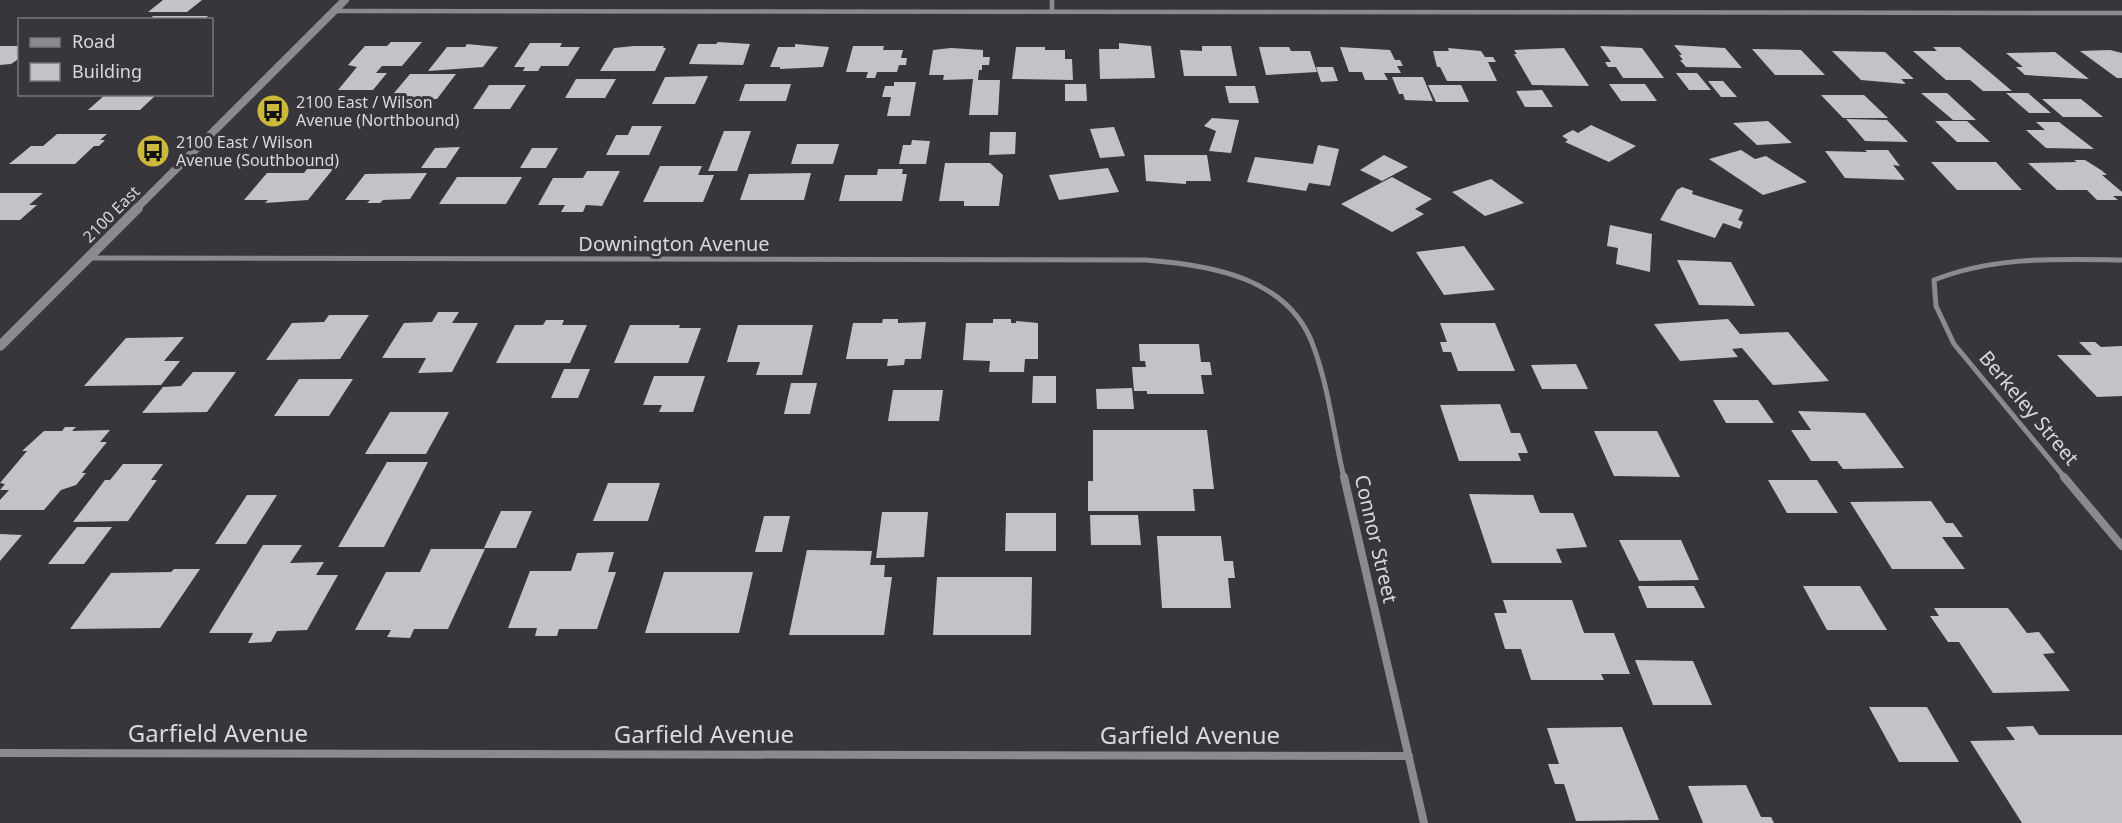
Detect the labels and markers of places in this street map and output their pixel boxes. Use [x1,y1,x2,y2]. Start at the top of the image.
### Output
place label: 2100 East / Wilson Avenue (Northbound) [296,91,459,131]
bus stop icon: 2100 East / Wilson Avenue (Northbound) [255,93,291,129]
place label: 2100 East / Wilson Avenue (Southbound) [176,131,339,171]
bus stop icon: 2100 East / Wilson Avenue (Southbound) [135,133,171,169]

